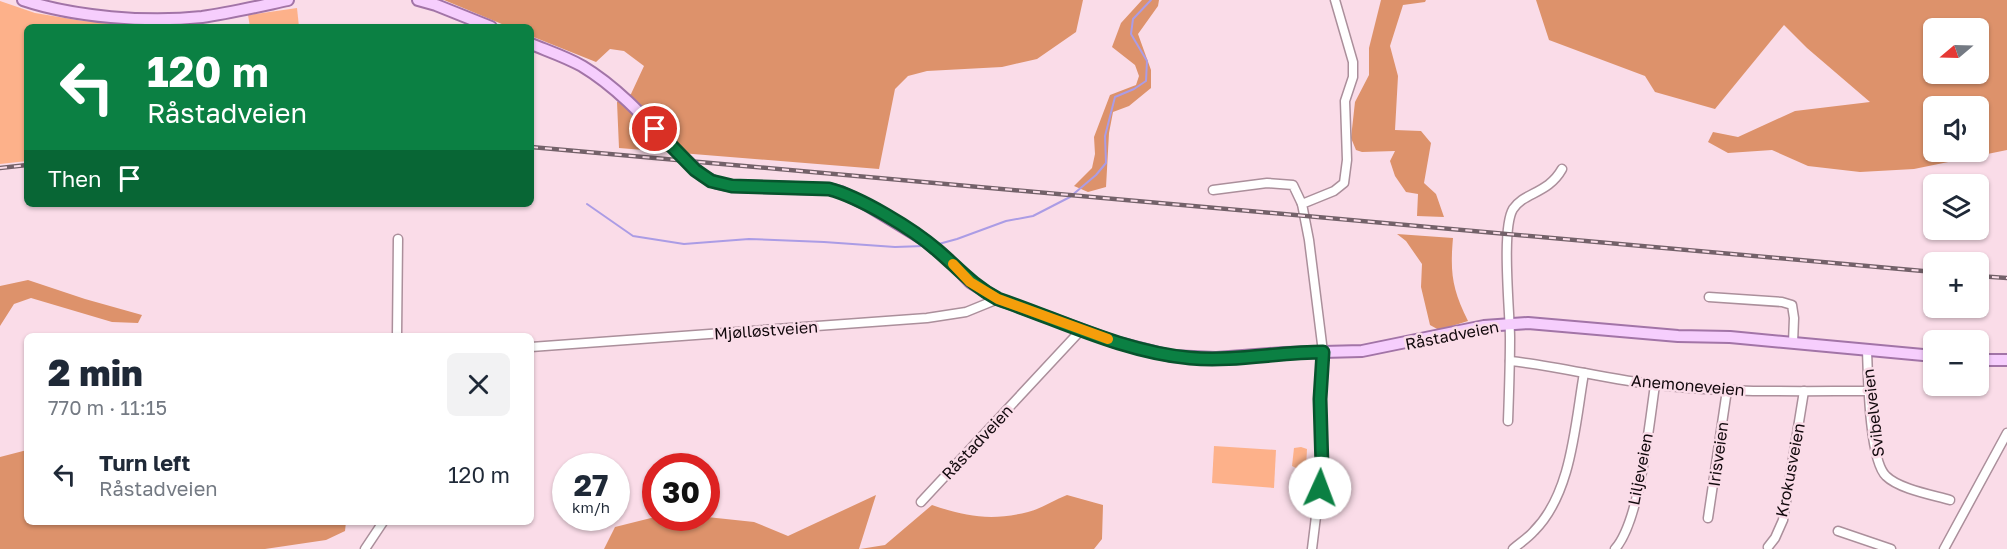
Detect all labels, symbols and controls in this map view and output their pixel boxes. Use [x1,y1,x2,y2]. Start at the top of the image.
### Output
north arrow [1923,18,1989,84]
map controls [1923,18,1989,396]
text: 120 m [147,46,269,96]
icon: left [48,48,126,126]
button: sound [1923,96,1989,162]
text: Råstadveien [147,97,307,129]
pin [629,103,680,154]
icon: arrive [638,112,671,145]
icon: arrive [113,162,146,195]
text: Then [48,165,101,192]
button: layers [1923,174,1989,240]
button: + [1923,252,1989,318]
street label: Mjølløstveien [713,316,819,344]
street label: Råstadveien [1404,316,1500,354]
button: − [1923,330,1989,396]
text: 2 min [48,351,143,394]
button: close [447,353,510,416]
street label: Svibelveien [1858,368,1888,458]
street label: Anemoneveien [1630,370,1746,400]
text: 770 m · 11:15 [48,395,167,419]
street label: Råstadveien [937,400,1017,484]
street label: Irisveien [1704,420,1732,488]
street label: Krokusveien [1771,421,1809,519]
street label: Liljeveien [1623,431,1657,507]
text: Turn left [99,449,190,476]
speed limit sign: 30 [642,453,720,531]
position arrow [1288,456,1352,520]
icon: left [48,458,81,491]
text: 120 m [448,461,510,488]
text: 27 [574,467,608,503]
text: Råstadveien [99,476,218,500]
text: km/h [572,498,610,516]

